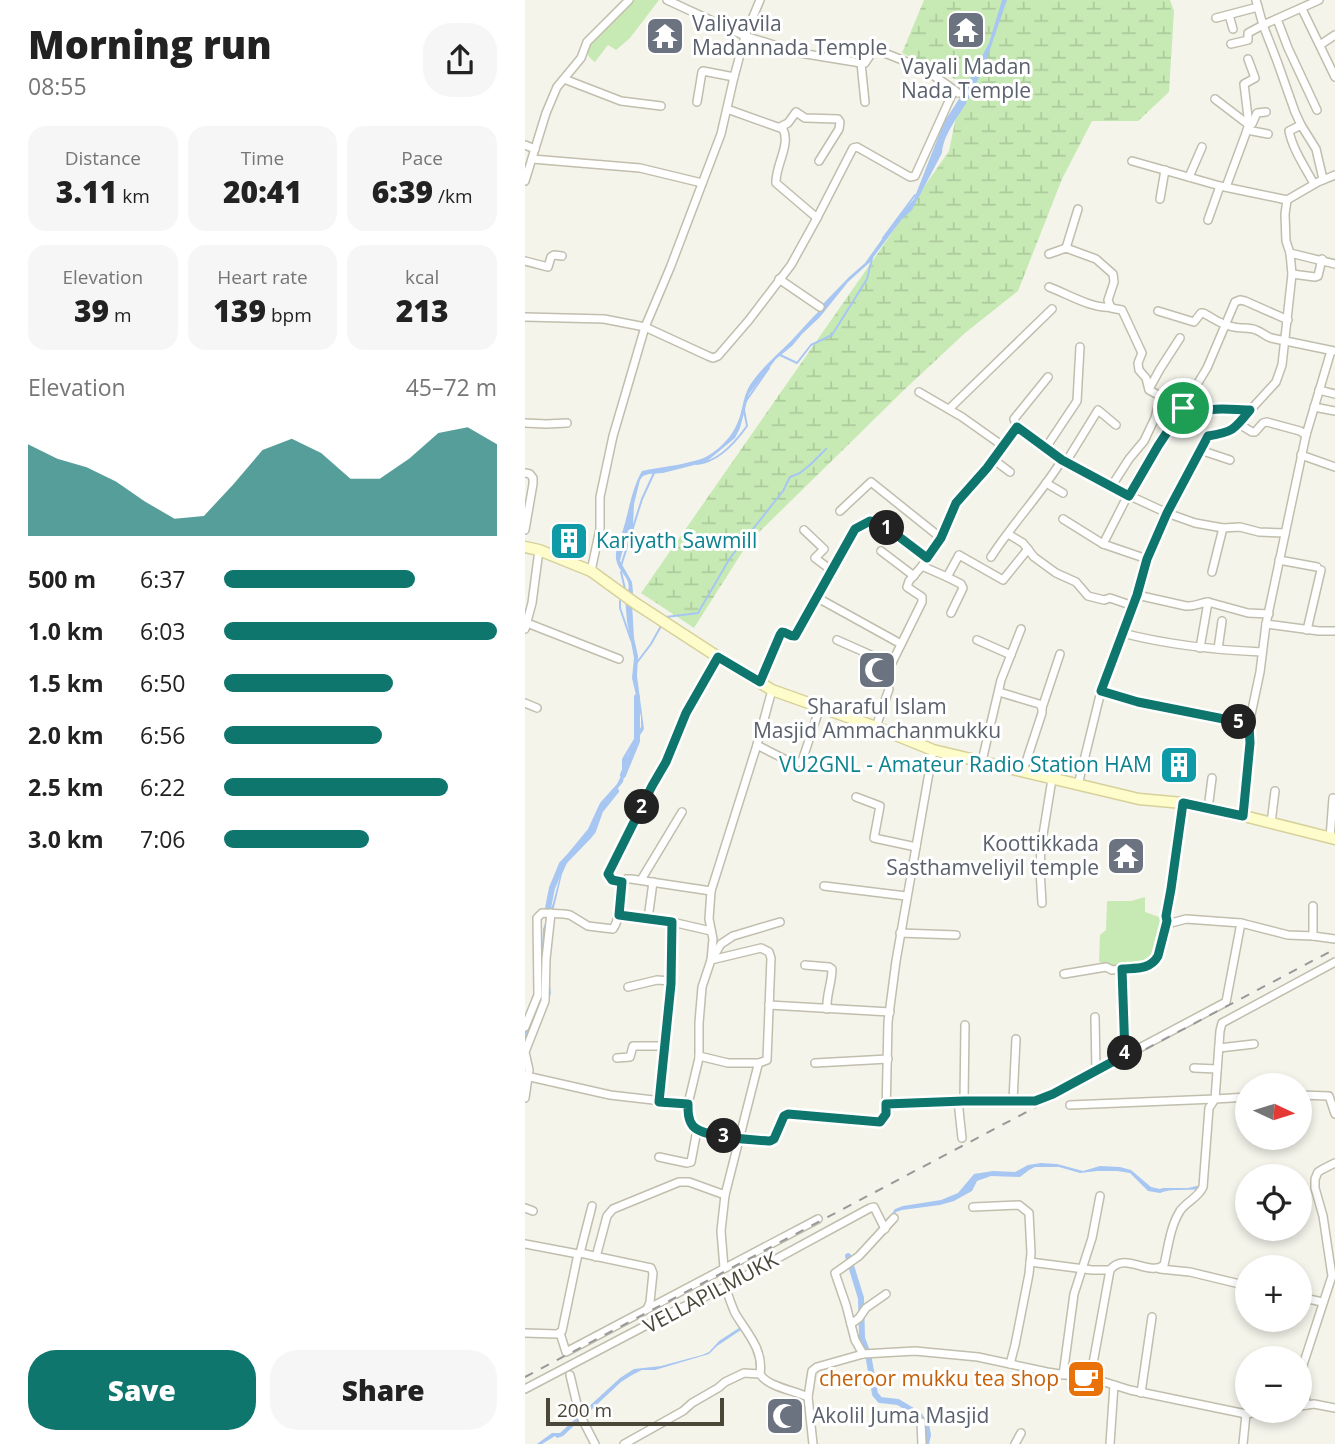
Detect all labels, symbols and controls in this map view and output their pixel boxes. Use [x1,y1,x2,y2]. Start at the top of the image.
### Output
place label: Valiyavila Madannada Temple [692,9,887,61]
temple icon: Vayali Madan Nada Temple [945,9,987,51]
temple icon: Valiyavila Madannada Temple [644,15,686,57]
text: Morning run [28,18,272,70]
button: share [423,23,497,97]
place label: Vayali Madan Nada Temple [901,52,1031,104]
text: 08:55 [28,70,87,102]
text: Distance [65,145,141,171]
text: Time [241,145,284,171]
text: Pace [401,145,443,171]
text: 3.11 [56,171,117,212]
text: 20:41 [223,171,302,212]
text: 6:39 [372,171,433,212]
text: km [117,183,150,209]
text: /km [433,183,473,209]
text: Elevation [62,264,143,290]
text: Heart rate [217,264,308,290]
text: kcal [405,264,439,290]
text: 39 [74,290,109,331]
text: 139 [213,290,266,331]
text: 213 [396,290,449,331]
text: m [109,302,132,328]
text: bpm [266,302,312,328]
text: Elevation [28,371,126,403]
text: 45–72 m [406,371,497,403]
pin [1153,378,1213,438]
icon: arrive [1164,389,1202,427]
pin: 1 [869,510,905,546]
text: 1 [881,514,892,540]
building icon: Kariyath Sawmill [548,520,590,562]
place label: Kariyath Sawmill [596,526,757,554]
text: 500 m [28,563,96,595]
text: 6:37 [140,563,186,595]
text: 1.0 km [28,615,104,647]
text: 6:03 [140,615,186,647]
mosque icon: Sharaful Islam Masjid Ammachanmukku [856,649,898,691]
text: 1.5 km [28,667,104,699]
text: 6:50 [140,667,186,699]
place label: Sharaful Islam Masjid Ammachanmukku [753,692,1001,744]
pin: 5 [1221,704,1257,740]
text: 5 [1233,708,1244,734]
text: 2.0 km [28,719,104,751]
text: 6:56 [140,719,186,751]
building icon: VU2GNL - Amateur Radio Station HAM [1158,744,1200,786]
place label: VU2GNL - Amateur Radio Station HAM [779,750,1152,778]
text: 2.5 km [28,771,104,803]
text: 6:22 [140,771,186,803]
pin: 2 [625,790,659,824]
text: 2 [636,793,647,819]
text: 3.0 km [28,823,104,855]
text: 7:06 [140,823,186,855]
place label: Koottikkada Sasthamveliyil temple [886,829,1099,881]
temple icon: Koottikkada Sasthamveliyil temple [1105,835,1147,877]
pin: 4 [1107,1036,1143,1070]
text: 4 [1119,1039,1130,1065]
north arrow [1235,1073,1313,1150]
map controls [1235,1073,1312,1423]
pin: 3 [707,1118,741,1154]
text: 3 [718,1122,729,1148]
button: locate [1235,1164,1312,1241]
street label: VELLAPILMUKK [638,1245,783,1339]
button: + [1235,1255,1312,1332]
button: − [1235,1346,1312,1423]
button: Save [28,1350,256,1430]
button: Share [270,1350,497,1430]
cafe icon: cheroor mukku tea shop [1065,1358,1107,1400]
place label: cheroor mukku tea shop [819,1364,1059,1392]
scale bar [546,1395,725,1427]
mosque icon: Akolil Juma Masjid [764,1395,806,1437]
text: 200 m [557,1397,612,1423]
place label: Akolil Juma Masjid [812,1401,989,1429]

